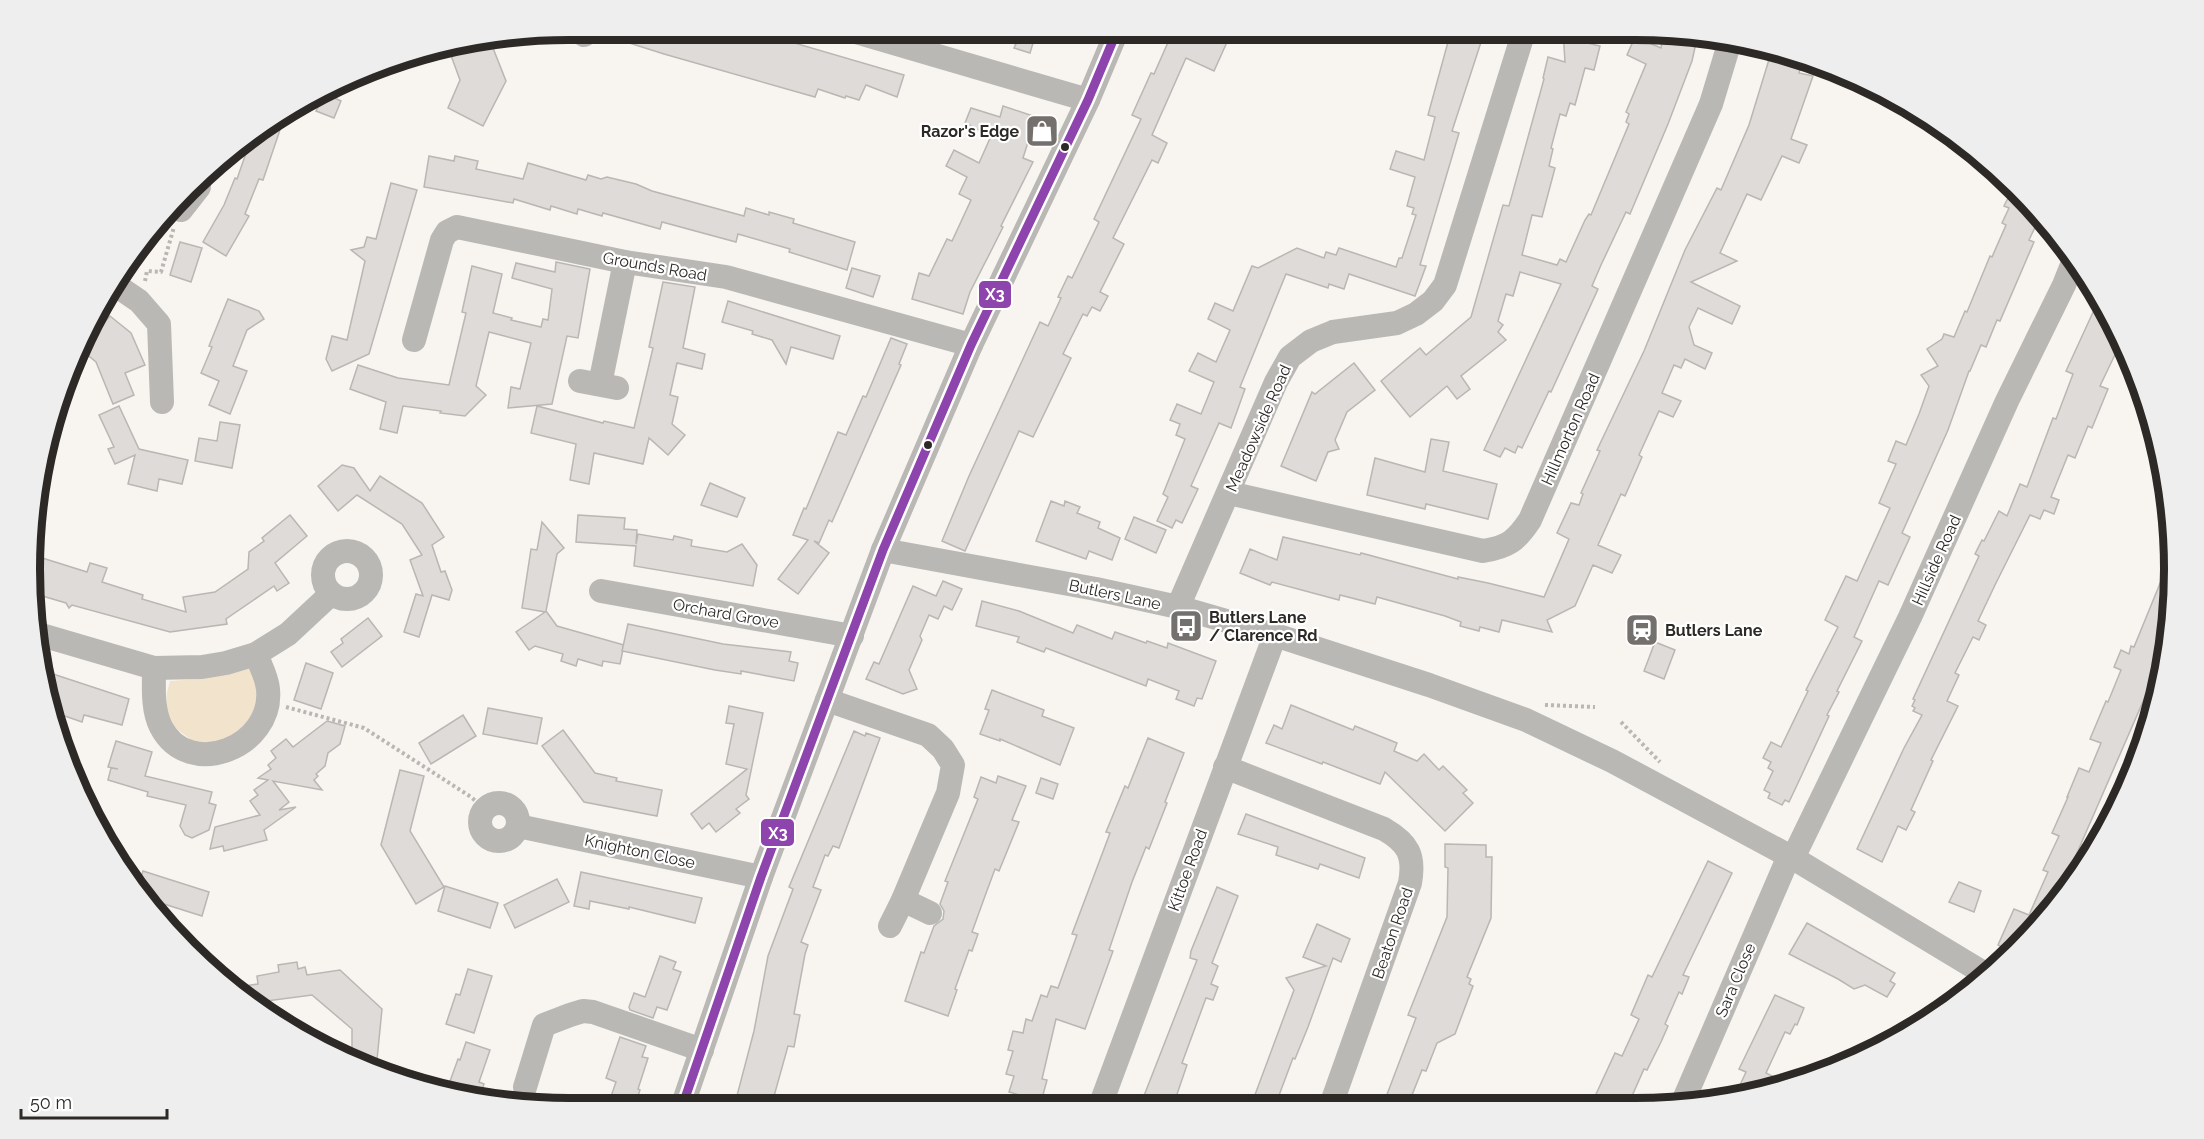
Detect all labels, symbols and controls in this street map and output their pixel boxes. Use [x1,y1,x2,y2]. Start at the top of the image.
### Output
shop icon: Razor's Edge [1024,113,1060,149]
place label: Razor's Edge [921,122,1019,141]
unlabelled marker [1059,141,1071,153]
street label: Grounds Road [601,248,708,285]
line badge: X3 [978,280,1012,309]
text: X3 [984,285,1005,304]
street label: Meadowside Road [1222,362,1295,495]
street label: Hillmorton Road [1537,370,1604,488]
unlabelled marker [922,439,934,451]
street label: Hillside Road [1908,512,1965,608]
street label: Butlers Lane [1067,575,1163,613]
street label: Orchard Grove [671,595,780,632]
bus stop icon: Butlers Lane / Clarence Rd [1168,608,1204,644]
place label: Butlers Lane / Clarence Rd [1209,608,1318,645]
station icon: Butlers Lane [1624,612,1660,648]
place label: Butlers Lane [1665,621,1763,640]
line badge: X3 [760,818,795,847]
text: X3 [767,824,788,843]
street label: Kittoe Road [1164,827,1211,914]
street label: Knighton Close [583,831,697,872]
street label: Beaton Road [1368,885,1417,981]
street label: Sara Close [1711,940,1760,1020]
scale bar [21,1082,166,1120]
text: 50 m [30,1092,72,1113]

